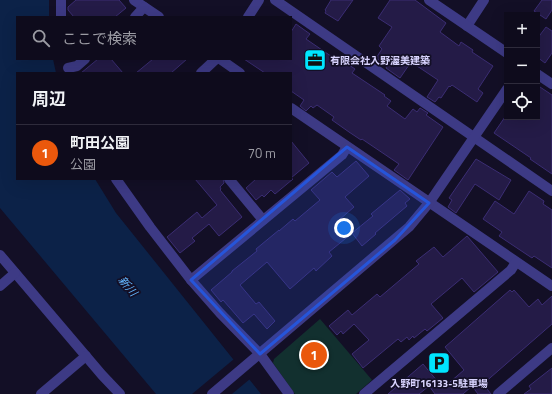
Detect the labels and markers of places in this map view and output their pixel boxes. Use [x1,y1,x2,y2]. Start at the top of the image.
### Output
office icon: 有限会社入野渥美建築 [302,47,328,73]
place label: 有限会社入野渥美建築 [330,53,430,68]
pin: 1 [301,340,327,370]
parking icon: 入野町16133-5駐車場 [426,350,452,376]
place label: 入野町16133-5駐車場 [390,376,488,391]

